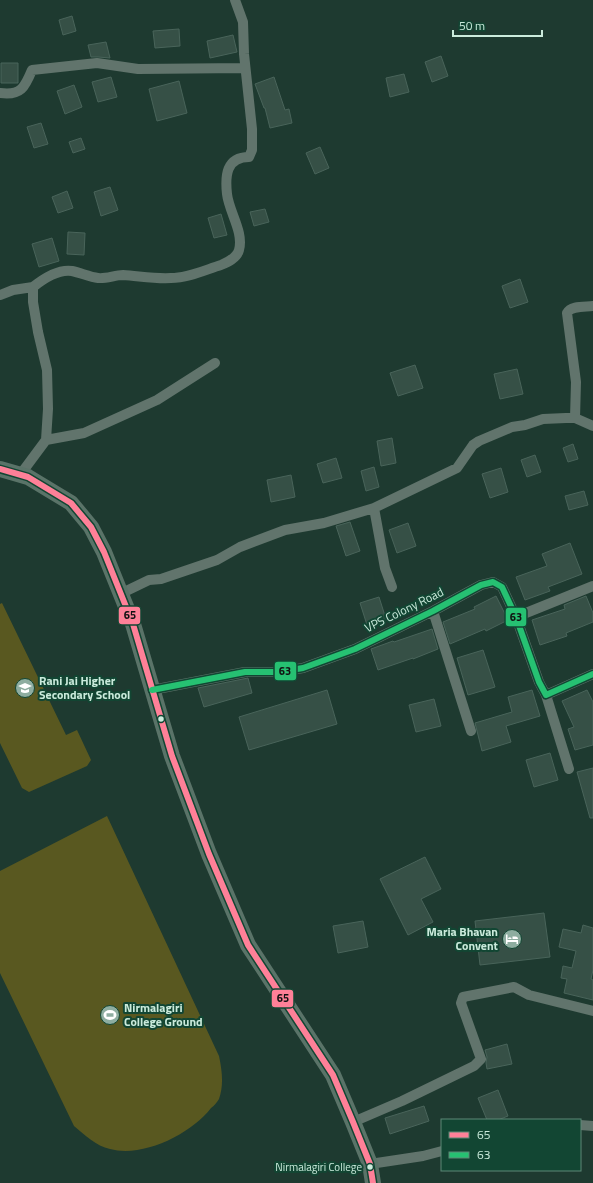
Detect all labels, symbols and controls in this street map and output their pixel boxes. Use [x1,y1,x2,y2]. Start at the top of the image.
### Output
scale bar [453,12,542,38]
text: 50 m [459,16,485,35]
street label: VPS Colony Road [361,582,447,637]
line badge: 65 [118,606,141,625]
text: 65 [124,607,136,623]
line badge: 63 [505,607,527,627]
text: 63 [510,609,522,625]
line badge: 63 [274,661,297,681]
text: 63 [279,663,291,679]
place label: Rani Jai Higher Secondary School [39,671,130,704]
school or university icon: Rani Jai Higher Secondary School [14,677,36,699]
unlabelled marker [156,714,166,724]
place label: Maria Bhavan Convent [427,922,499,955]
hotel icon: Maria Bhavan Convent [501,928,523,950]
line badge: 65 [271,989,294,1008]
text: 65 [277,990,289,1006]
place label: Nirmalagiri College Ground [124,998,203,1031]
sports icon: Nirmalagiri College Ground [99,1004,121,1026]
legend [441,1119,581,1171]
text: 65 [477,1125,491,1144]
text: 63 [477,1145,490,1164]
place label: Nirmalagiri College [275,1159,362,1175]
marker: Nirmalagiri College [365,1162,375,1172]

